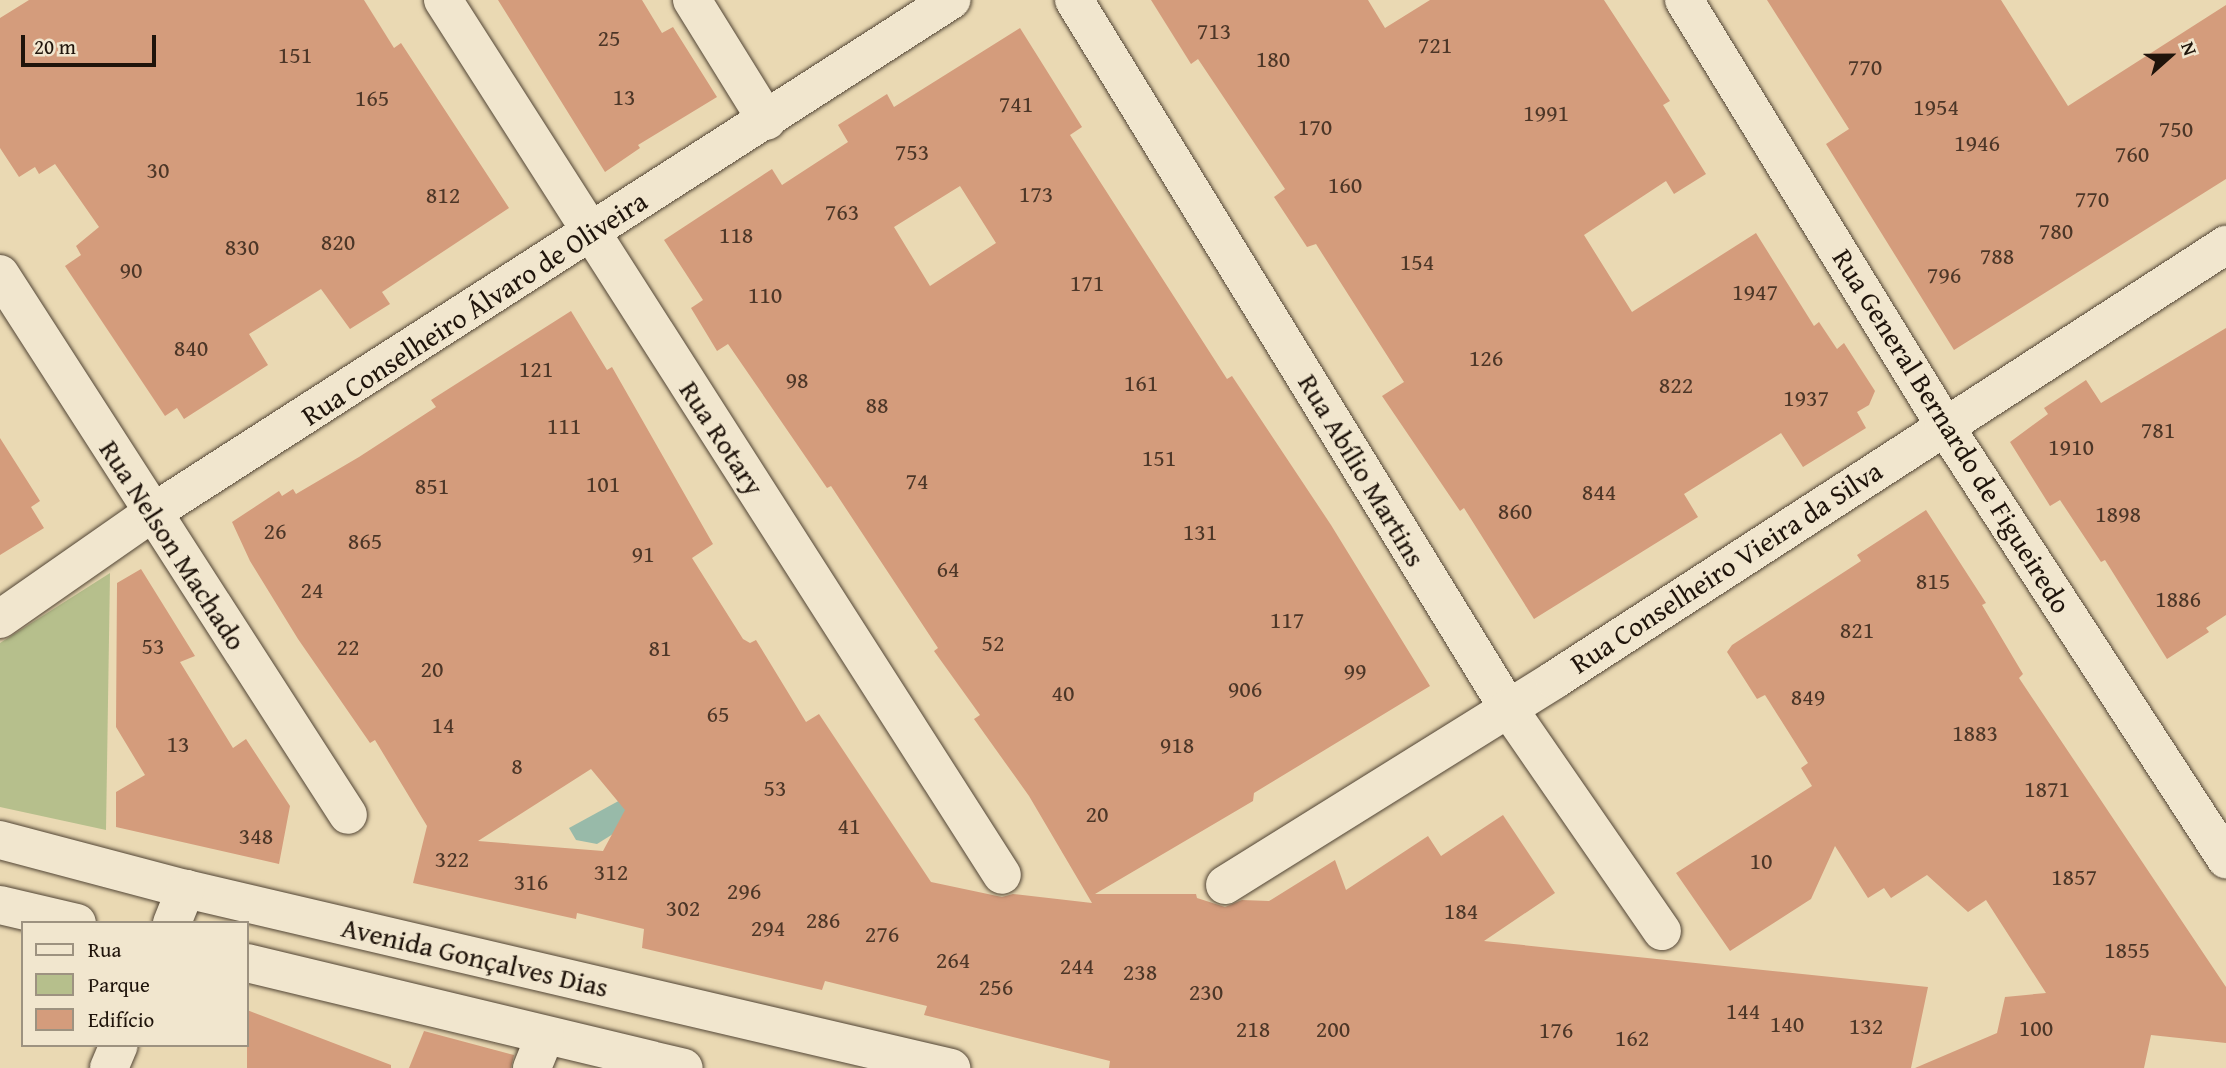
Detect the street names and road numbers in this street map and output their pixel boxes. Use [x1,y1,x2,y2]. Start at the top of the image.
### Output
street label: Rua Conselheiro Álvaro de Oliveira [295,184,653,432]
street label: Rua General Bernardo de Figueiredo [1826,243,2078,619]
street label: Rua Abílio Martins [1291,368,1433,572]
street label: Rua Rotary [673,374,771,502]
street label: Rua Nelson Machado [93,434,253,656]
street label: Rua Conselheiro Vieira da Silva [1564,454,1888,680]
street label: Avenida Gonçalves Dias [338,910,612,1004]

